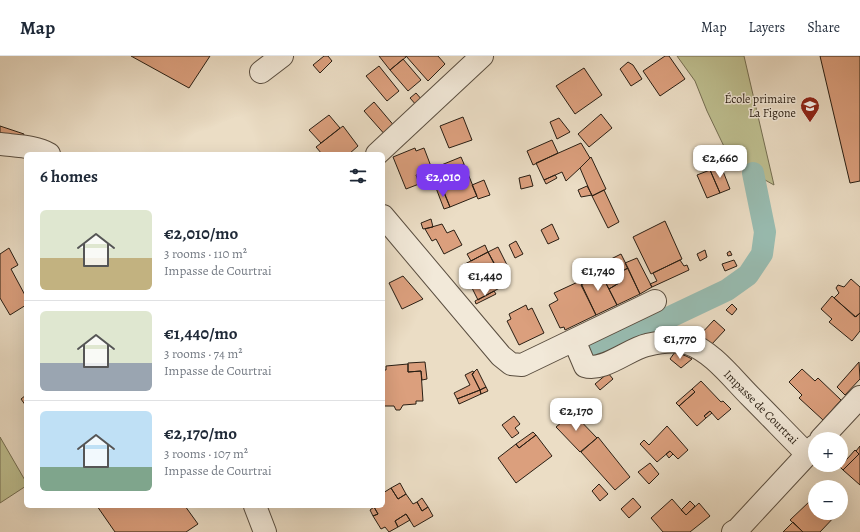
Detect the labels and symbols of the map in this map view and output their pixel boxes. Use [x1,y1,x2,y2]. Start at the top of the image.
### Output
place label: École primaire La Figone [725,91,796,121]
school or university icon: École primaire La Figone [799,95,821,123]
pin: €2,660 [687,145,753,179]
pin: €2,010 [410,164,476,198]
pin: €1,740 [565,258,631,292]
pin: €1,440 [452,263,518,297]
pin: €1,770 [647,326,713,360]
street label: Impasse de Courtrai [720,366,802,448]
pin: €2,170 [543,398,609,432]

